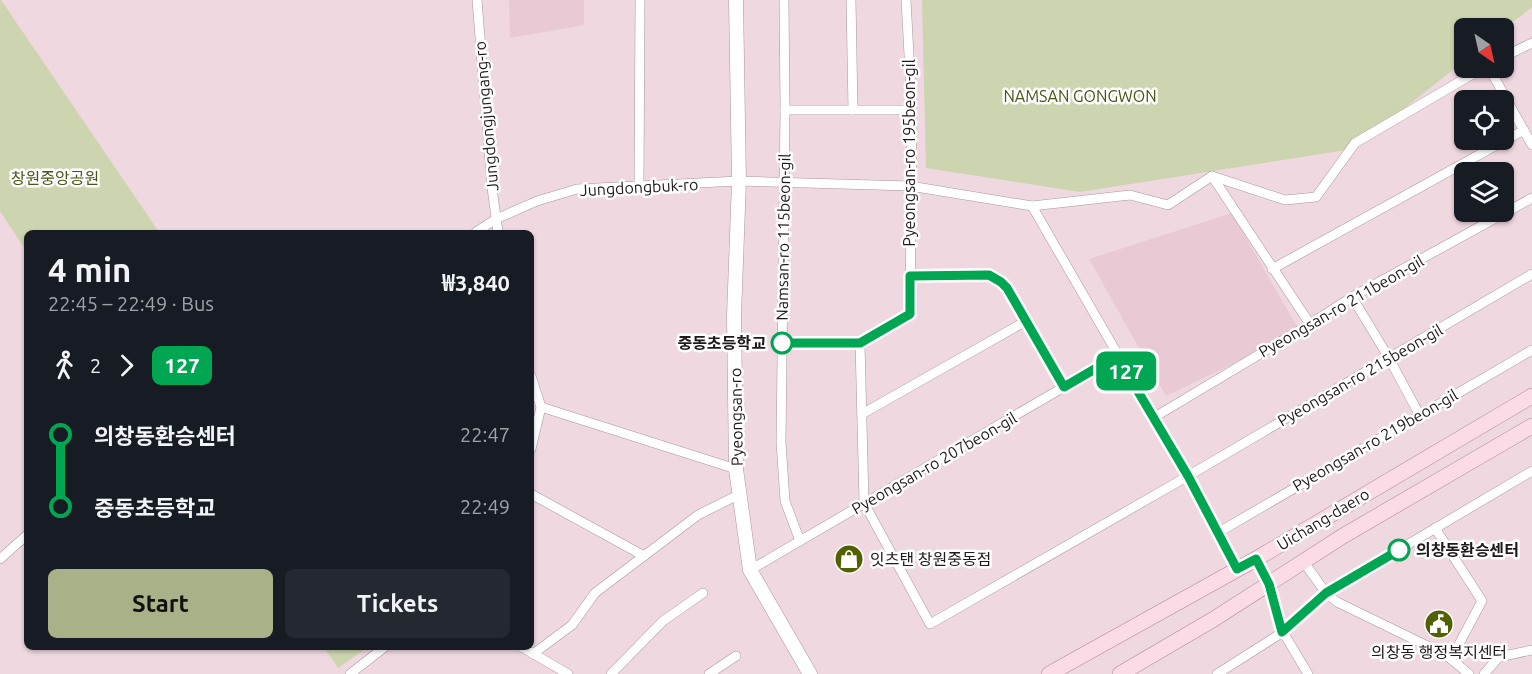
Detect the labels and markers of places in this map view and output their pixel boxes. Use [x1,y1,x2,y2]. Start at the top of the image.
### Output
marker: 중동초등학교 [771,332,793,354]
place label: 중동초등학교 [678,334,766,352]
marker: 의창동환승센터 [1388,539,1410,561]
place label: 의창동환승센터 [1416,541,1519,559]
shop icon: 잇츠탠 창원중동점 [833,543,865,575]
place label: 잇츠탠 창원중동점 [870,550,991,568]
public building icon: 의창동 행정복지센터 [1423,608,1455,640]
place label: 의창동 행정복지센터 [1371,643,1507,661]

